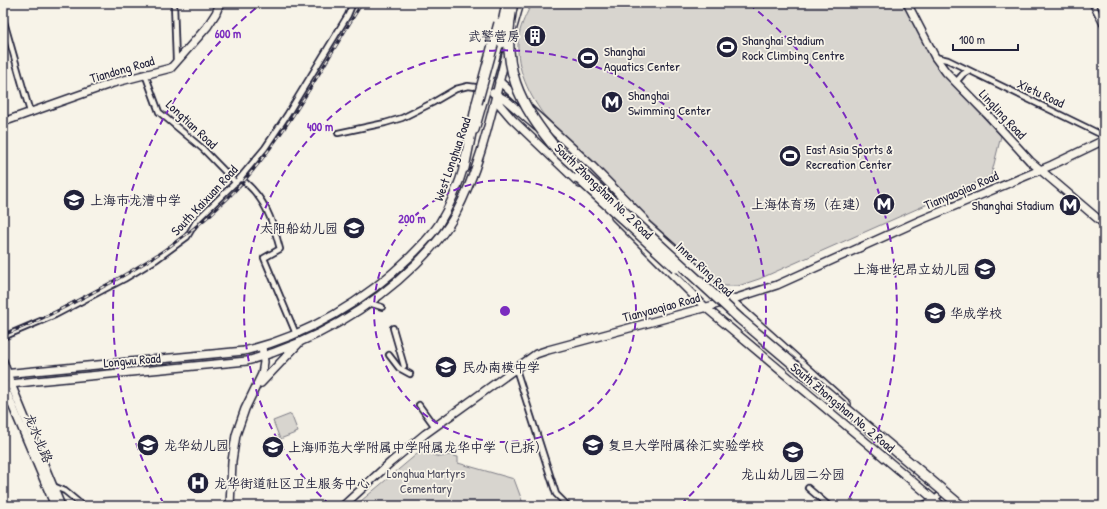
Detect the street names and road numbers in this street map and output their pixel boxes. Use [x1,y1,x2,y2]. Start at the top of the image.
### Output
street label: Tiandong Road [88,51,156,87]
street label: Xietu Road [1015,74,1067,112]
street label: Lingling Road [975,85,1031,143]
street label: Longtian Road [162,95,222,153]
street label: West Longhua Road [429,115,475,203]
street label: South Zhongshan No. 2 Road [551,139,657,243]
street label: South Kaixuan Road [167,161,241,239]
street label: Tianyaoqiao Road [921,166,1001,214]
street label: Inner Ring Road [672,238,738,300]
street label: Tianyaoqiao Road [620,288,702,326]
street label: Longwu Road [103,349,161,371]
street label: South Zhongshan No. 2 Road [787,358,899,456]
street label: 龙水北路 [21,411,57,465]

